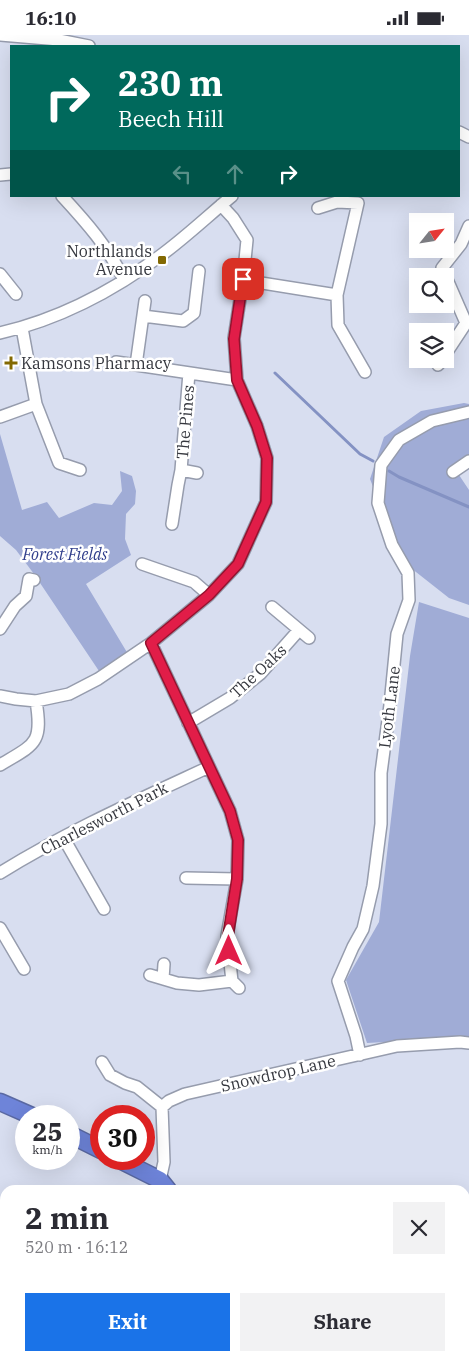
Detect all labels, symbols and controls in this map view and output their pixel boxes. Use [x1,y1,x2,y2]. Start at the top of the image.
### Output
text: 16:10 [25,6,76,30]
text: 230 m [118,60,223,106]
icon: right [35,65,100,130]
text: Beech Hill [118,104,224,133]
icon: left [168,160,196,188]
icon: ahead [221,160,249,188]
icon: right [274,160,302,188]
north arrow [409,213,454,257]
map controls [409,213,454,368]
place label: Northlands Avenue [66,241,152,279]
marker: Northlands Avenue [156,254,168,266]
pin [222,258,264,300]
icon: arrive [229,265,257,293]
button: search [409,268,454,313]
button: layers [409,323,454,368]
place label: Kamsons Pharmacy [21,353,172,373]
marker: Kamsons Pharmacy [5,357,17,369]
street label: The Pines [172,384,198,460]
park label: Forest Fields [21,544,108,564]
street label: The Oaks [226,640,290,702]
street label: Lyoth Lane [374,665,404,749]
street label: Charlesworth Park [37,777,172,859]
position arrow [202,924,254,976]
street label: Snowdrop Lane [219,1050,337,1096]
speed limit sign: 30 [90,1105,155,1170]
text: 25 [32,1115,63,1148]
text: km/h [32,1142,63,1157]
text: 2 min [25,1198,109,1237]
button: close [393,1202,445,1254]
text: 520 m · 16:12 [25,1237,128,1257]
button: Exit [25,1293,230,1351]
button: Share [240,1293,445,1351]

